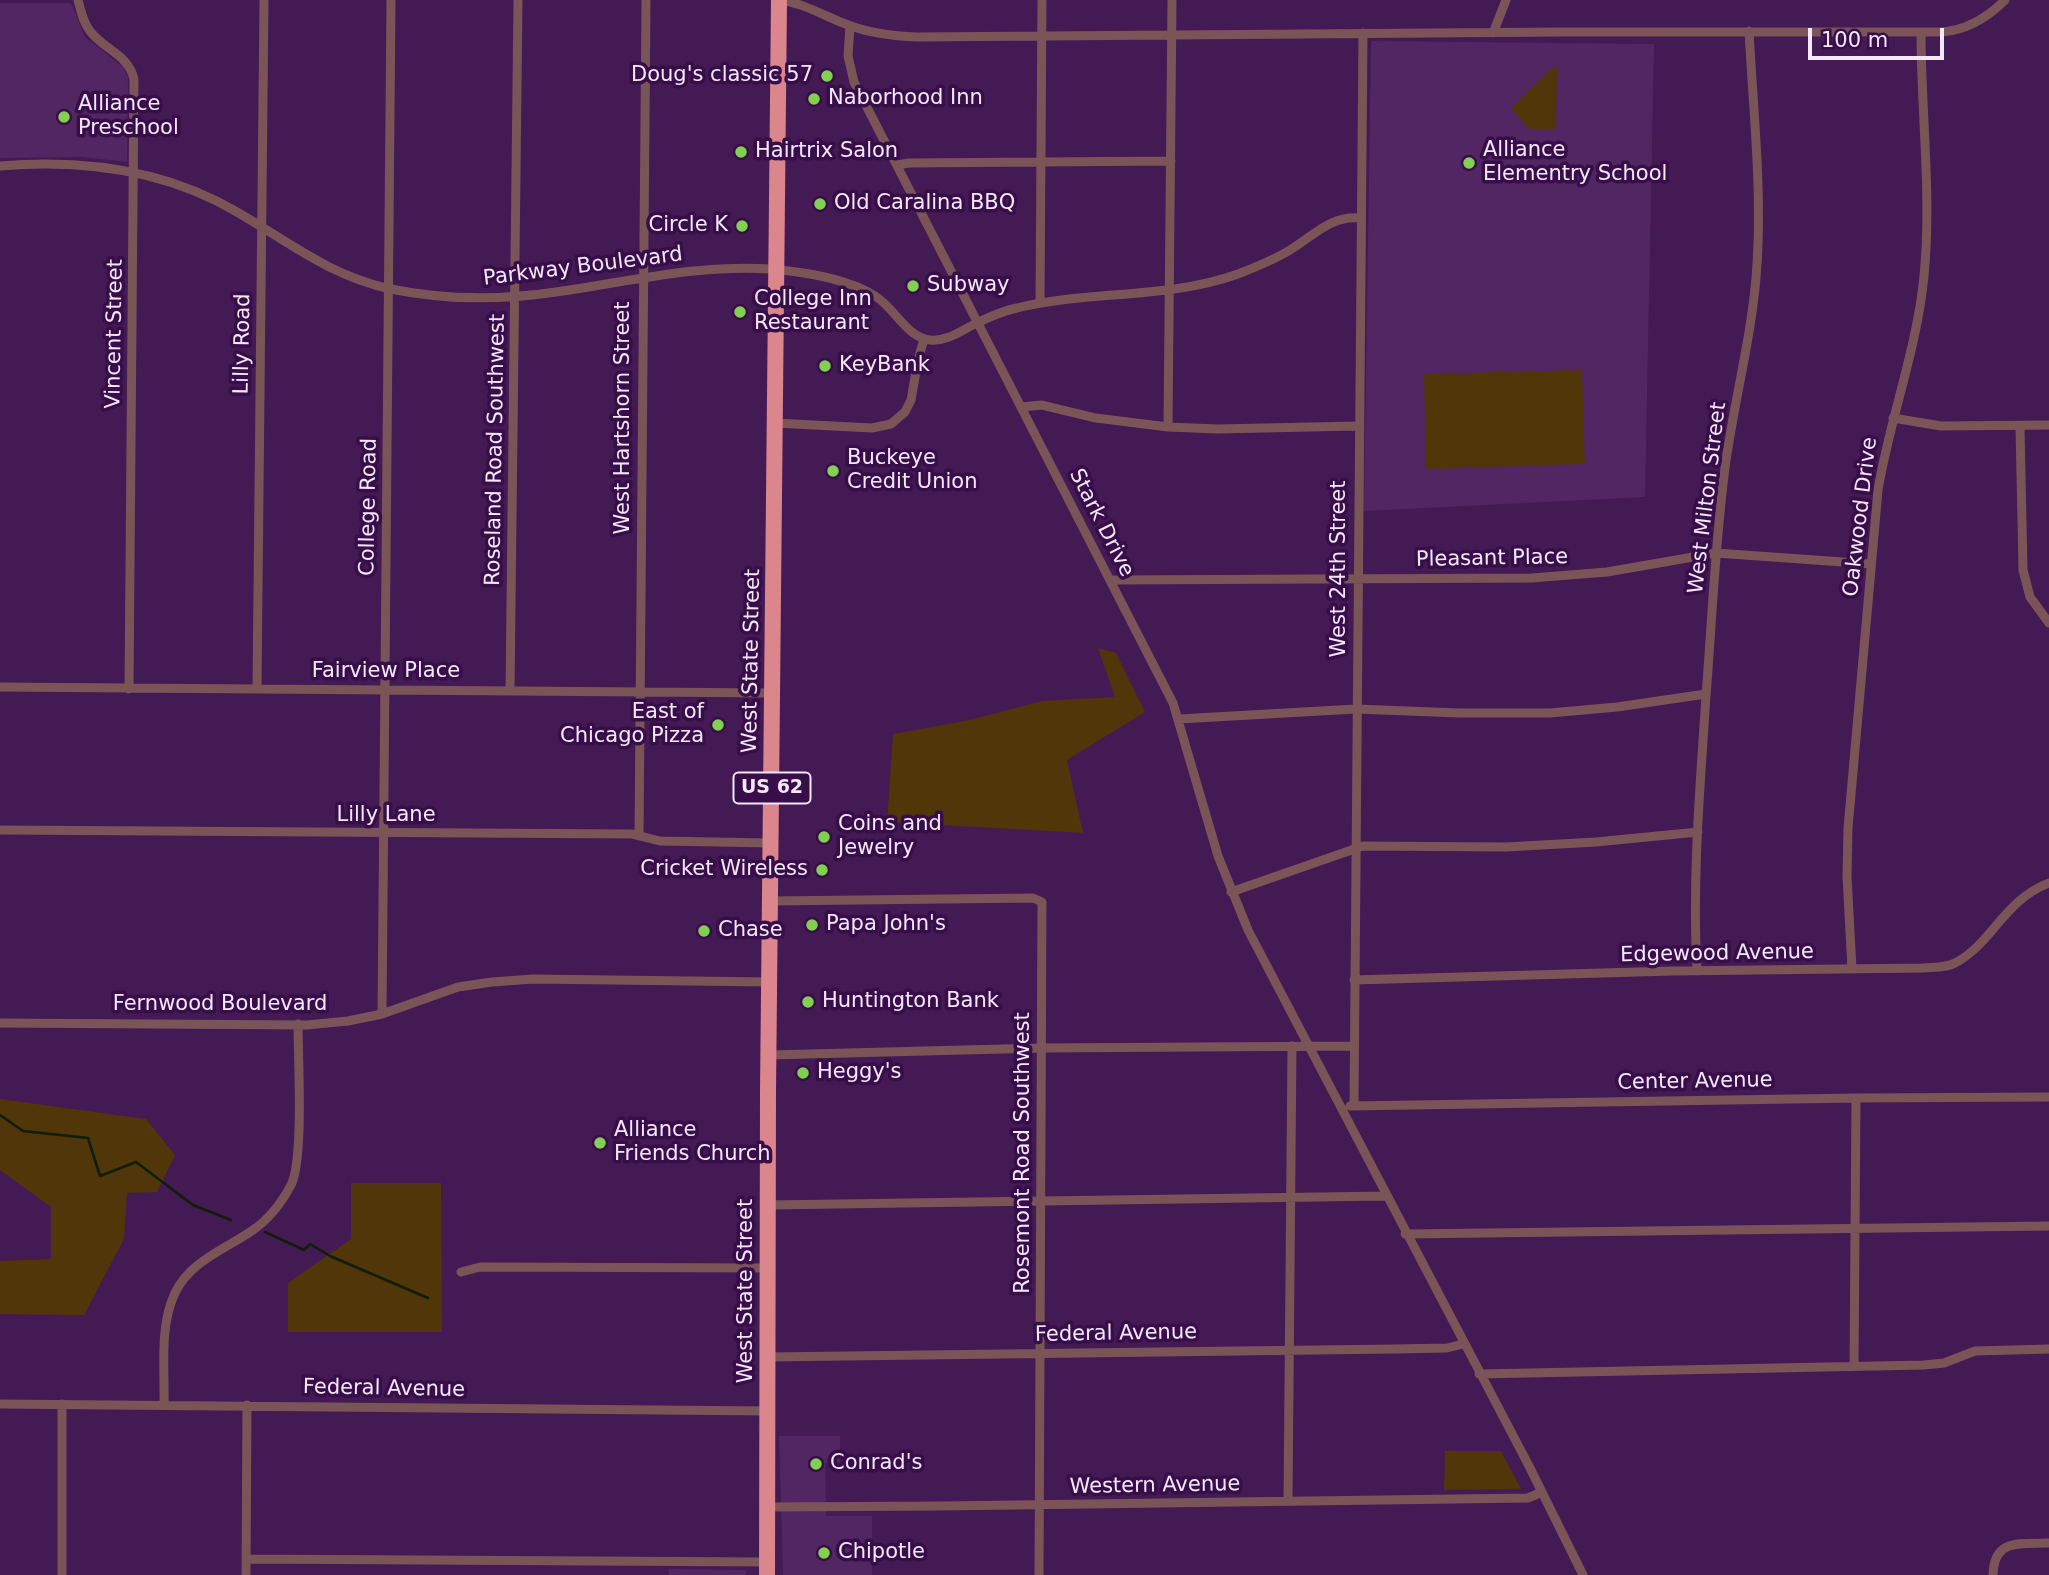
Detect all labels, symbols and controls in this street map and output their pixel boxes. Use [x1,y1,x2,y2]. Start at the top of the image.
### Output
scale bar [1811,14,1948,58]
text: 100 m [1821,28,1888,52]
place label: Doug's classic 57 [631,63,813,89]
marker: Doug's classic 57 [819,68,835,84]
place label: Naborhood Inn [828,86,983,112]
marker: Naborhood Inn [806,91,822,107]
place label: Alliance Preschool [78,92,179,142]
marker: Alliance Preschool [56,109,72,125]
place label: Alliance Elementry School [1483,138,1667,188]
place label: Hairtrix Salon [755,139,898,165]
marker: Hairtrix Salon [733,144,749,160]
marker: Alliance Elementry School [1461,155,1477,171]
place label: Old Caralina BBQ [834,191,1015,217]
marker: Old Caralina BBQ [812,196,828,212]
place label: Circle K [649,213,728,239]
marker: Circle K [734,218,750,234]
street label: Parkway Boulevard [482,242,684,292]
street label: Vincent Street [101,259,129,409]
place label: Subway [927,273,1009,299]
marker: Subway [905,278,921,294]
place label: College Inn Restaurant [754,287,872,337]
street label: Lilly Road [230,293,256,395]
street label: West Hartshorn Street [611,302,637,534]
marker: College Inn Restaurant [732,304,748,320]
street label: Roseland Road Southwest [481,314,511,586]
place label: KeyBank [839,353,930,379]
marker: KeyBank [817,358,833,374]
street label: West Milton Street [1684,401,1732,595]
street label: Oakwood Drive [1839,436,1883,598]
street label: College Road [355,438,383,576]
place label: Buckeye Credit Union [847,446,978,496]
marker: Buckeye Credit Union [825,463,841,479]
street label: Stark Drive [1063,465,1139,581]
street label: West 24th Street [1327,480,1353,658]
street label: Pleasant Place [1416,545,1568,573]
street label: West State Street [738,569,766,753]
street label: Fairview Place [312,659,460,685]
place label: East of Chicago Pizza [560,700,704,750]
marker: East of Chicago Pizza [710,717,726,733]
road number: US 62 [734,772,810,804]
street label: Lilly Lane [336,803,436,829]
place label: Coins and Jewelry [838,812,942,862]
marker: Coins and Jewelry [816,829,832,845]
place label: Cricket Wireless [640,857,808,883]
marker: Cricket Wireless [814,862,830,878]
place label: Papa John's [826,912,946,938]
marker: Papa John's [804,917,820,933]
place label: Chase [718,918,783,944]
marker: Chase [696,923,712,939]
street label: Edgewood Avenue [1620,940,1814,968]
place label: Huntington Bank [822,989,999,1015]
street label: Fernwood Boulevard [113,992,327,1018]
marker: Huntington Bank [800,994,816,1010]
street label: Rosemont Road Southwest [1011,1012,1037,1294]
place label: Heggy's [817,1060,902,1086]
marker: Heggy's [795,1065,811,1081]
street label: Center Avenue [1617,1068,1773,1096]
place label: Alliance Friends Church [614,1118,771,1168]
marker: Alliance Friends Church [592,1135,608,1151]
street label: West State Street [734,1199,760,1383]
street label: Federal Avenue [1035,1320,1197,1348]
street label: Federal Avenue [303,1375,465,1403]
place label: Conrad's [830,1451,922,1477]
marker: Conrad's [808,1456,824,1472]
street label: Western Avenue [1069,1472,1241,1500]
place label: Chipotle [838,1540,925,1566]
marker: Chipotle [816,1545,832,1561]

